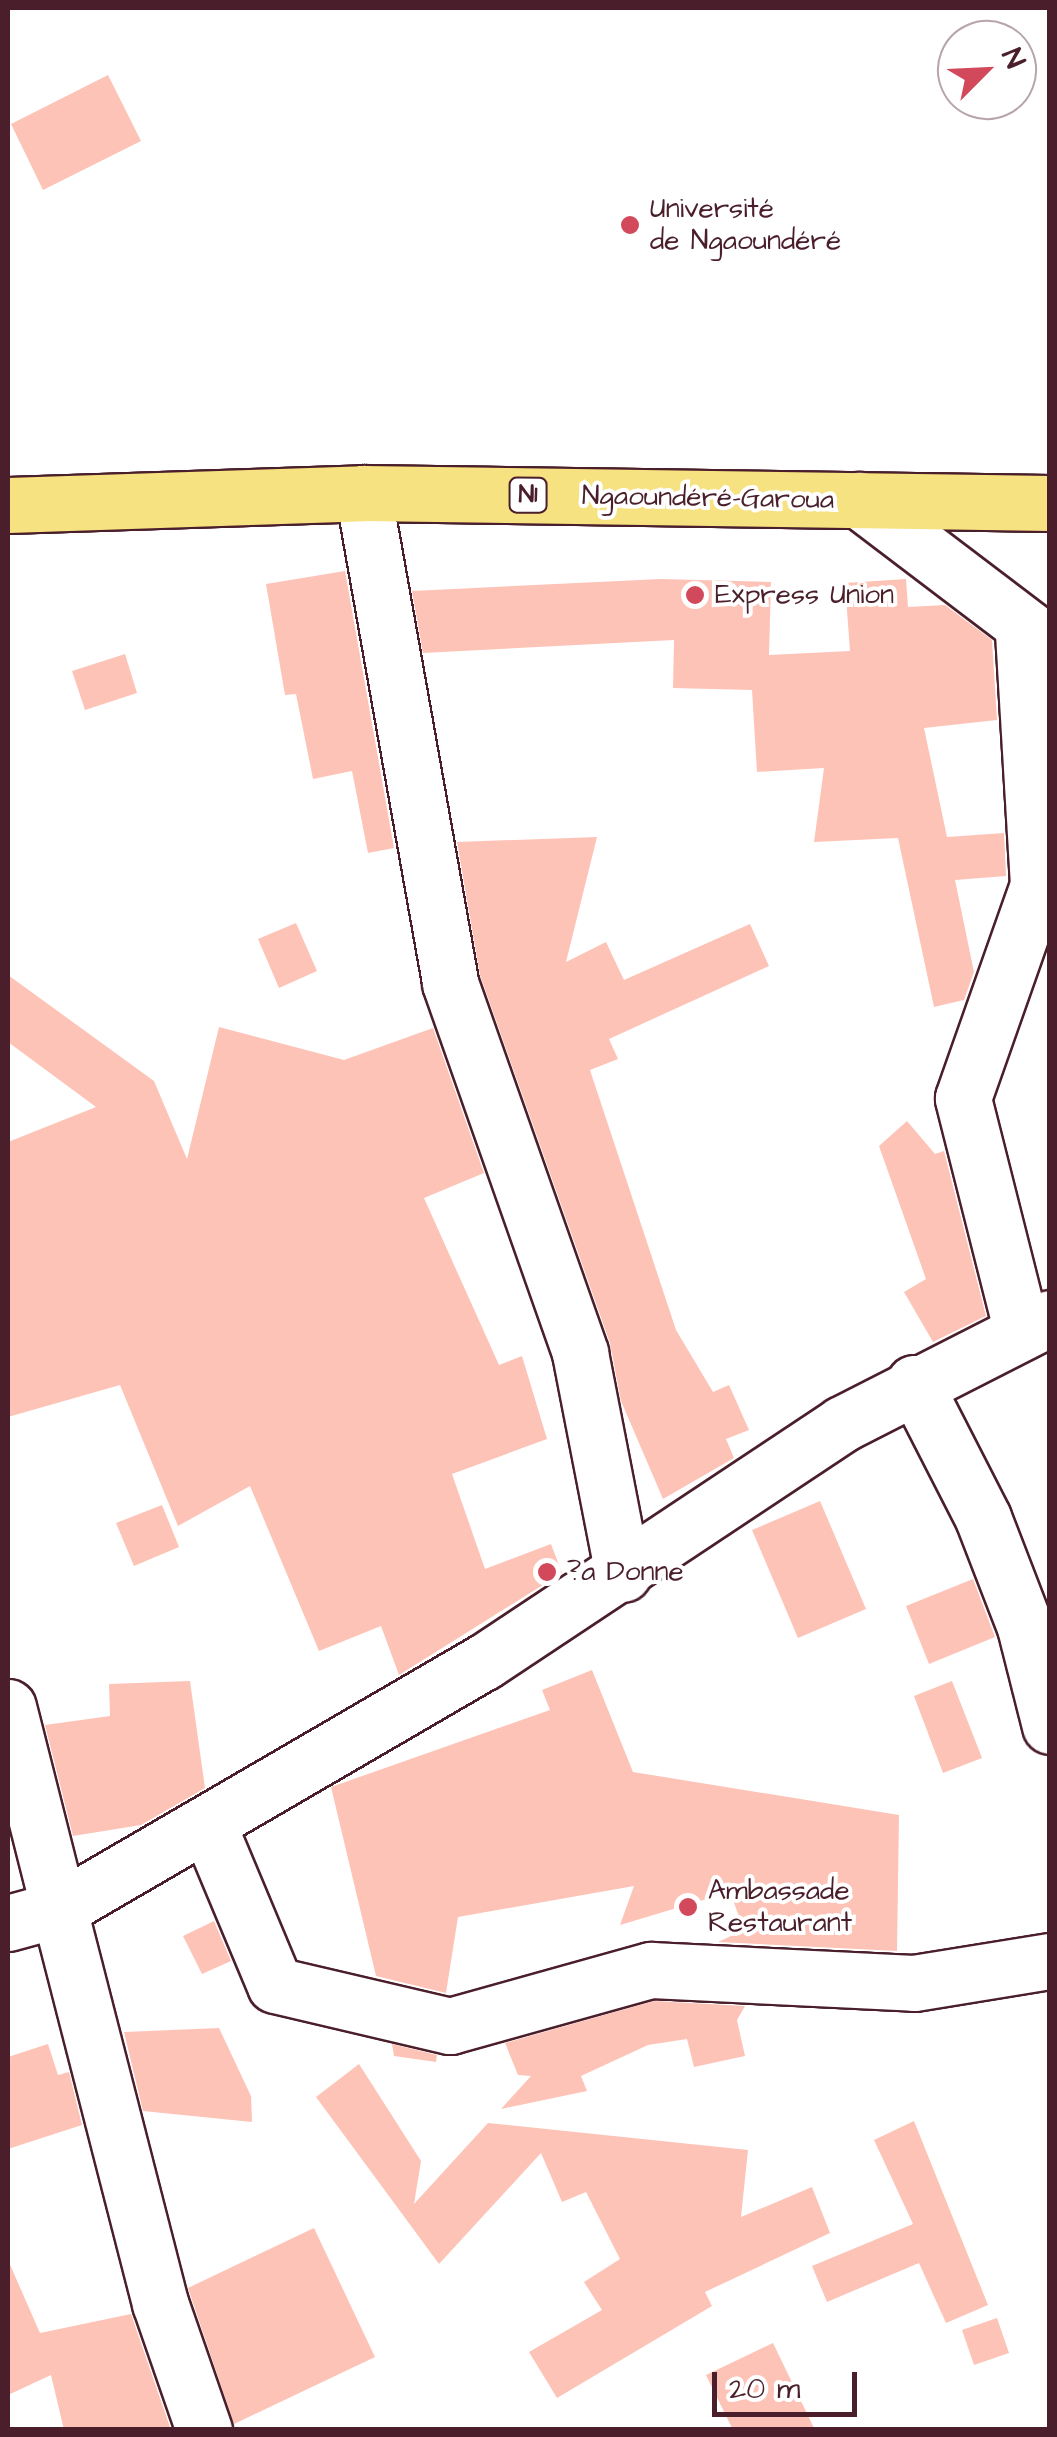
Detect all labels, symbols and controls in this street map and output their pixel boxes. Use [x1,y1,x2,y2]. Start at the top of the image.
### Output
north arrow [937,20,1037,120]
text: N [992,42,1034,74]
place label: Université de Ngaoundéré [650,192,841,258]
marker: Université de Ngaoundéré [619,214,641,236]
road number: N1 [508,475,548,515]
street label: Ngaoundéré-Garoua [582,479,834,517]
place label: Express Union [715,578,894,612]
marker: Express Union [684,584,706,606]
place label: ?a Donne [567,1555,684,1589]
marker: ?a Donne [536,1561,558,1583]
place label: Ambassade Restaurant [708,1874,852,1940]
marker: Ambassade Restaurant [677,1896,699,1918]
scale bar [717,2352,862,2414]
text: 20 m [729,2368,800,2410]

